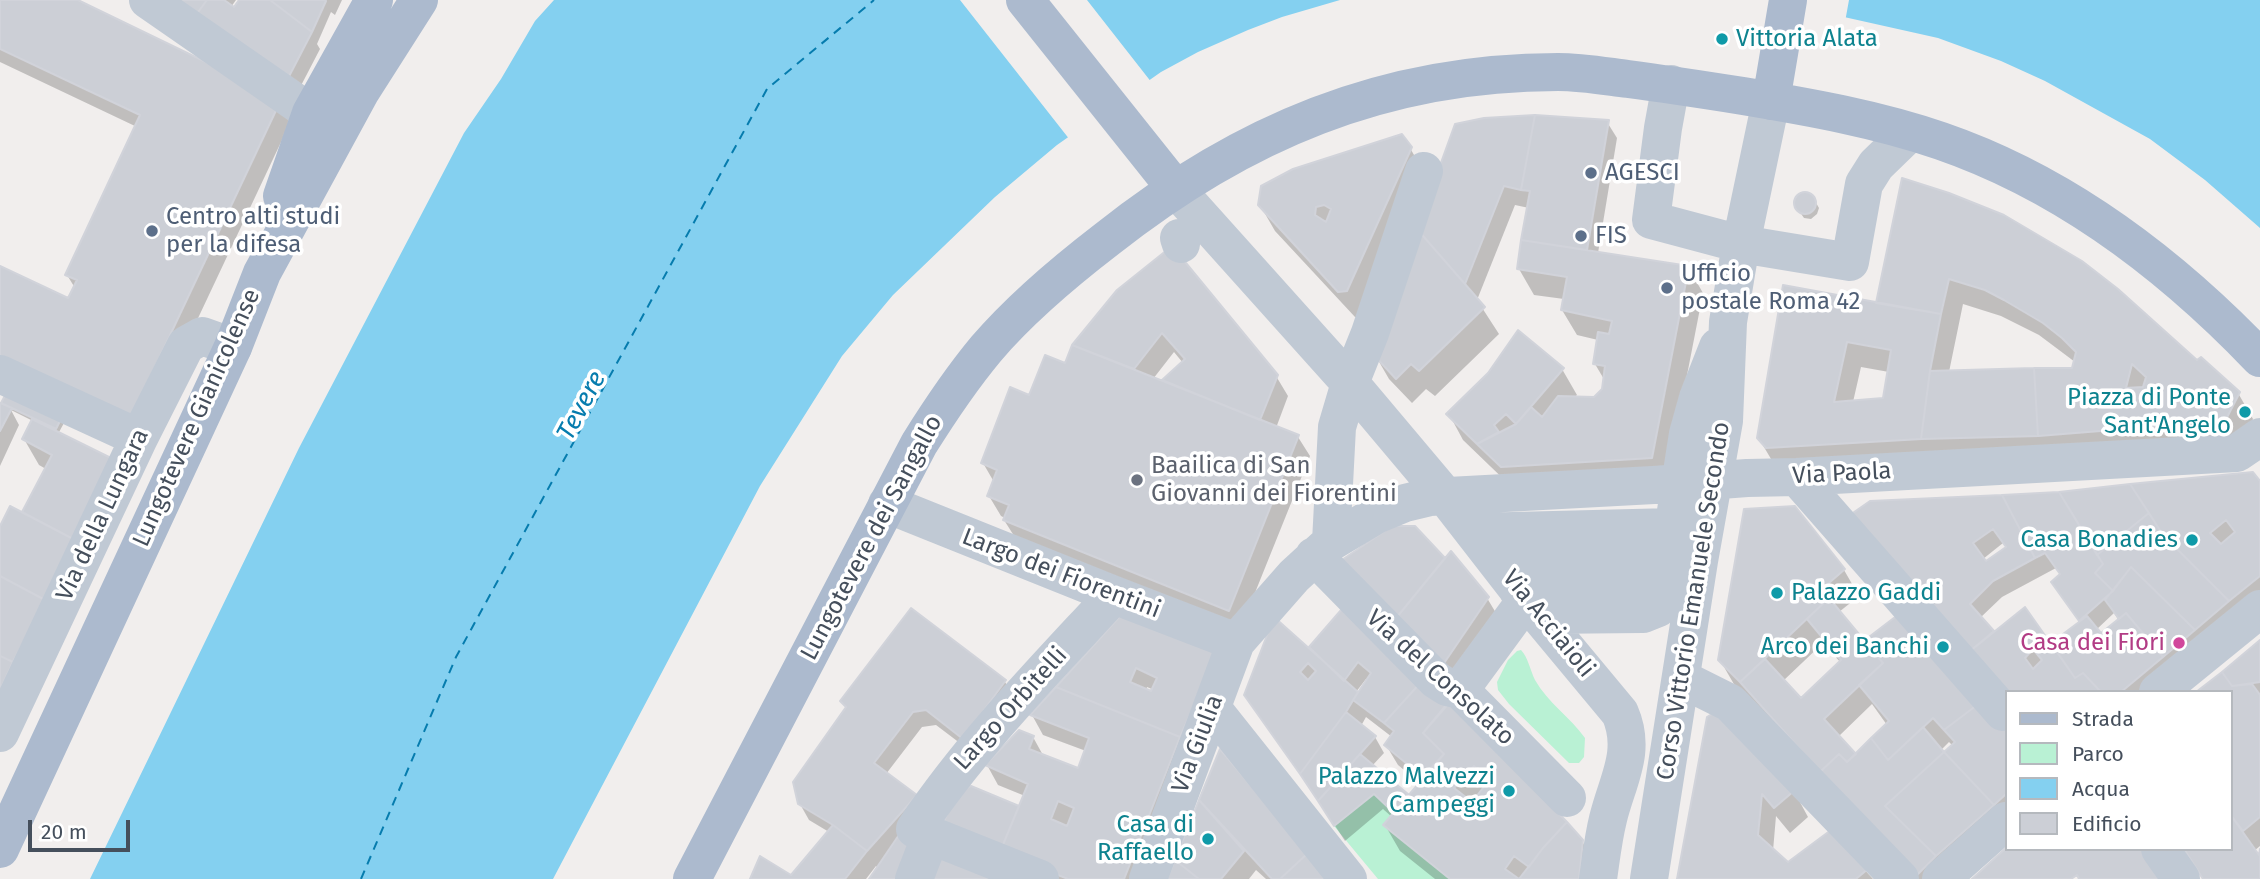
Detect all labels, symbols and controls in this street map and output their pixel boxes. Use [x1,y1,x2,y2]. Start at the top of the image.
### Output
place label: Vittoria Alata [1736,25,1878,53]
marker: Vittoria Alata [1714,31,1730,47]
place label: AGESCI [1605,159,1680,187]
marker: AGESCI [1583,165,1599,181]
place label: Centro alti studi per la difesa [166,203,340,259]
place label: FIS [1595,222,1627,250]
marker: Centro alti studi per la difesa [144,223,160,239]
marker: FIS [1573,228,1589,244]
place label: Ufficio postale Roma 42 [1681,260,1860,316]
marker: Ufficio postale Roma 42 [1659,280,1675,296]
street label: Lungotevere Gianicolense [127,285,267,551]
water label: Tevere [551,366,613,446]
place label: Piazza di Ponte Sant'Angelo [2067,384,2231,440]
marker: Piazza di Ponte Sant'Angelo [2237,404,2253,420]
street label: Lungotevere dei Sangallo [795,411,949,665]
street label: Corso Vittorio Emanuele Secondo [1651,420,1737,782]
street label: Via della Lungara [51,424,155,606]
place label: Baailica di San Giovanni dei Fiorentini [1151,452,1397,508]
street label: Via Paola [1792,457,1892,491]
marker: Baailica di San Giovanni dei Fiorentini [1129,472,1145,488]
street label: Largo dei Fiorentini [958,523,1164,625]
place label: Casa Bonadies [2020,526,2178,554]
marker: Casa Bonadies [2184,532,2200,548]
street label: Via Acciaioli [1496,564,1600,684]
place label: Palazzo Gaddi [1791,579,1941,607]
marker: Palazzo Gaddi [1769,585,1785,601]
street label: Via del Consolato [1360,604,1520,752]
place label: Casa dei Fiori [2020,629,2165,657]
place label: Arco dei Banchi [1761,633,1929,661]
marker: Casa dei Fiori [2171,635,2187,651]
marker: Arco dei Banchi [1935,639,1951,655]
street label: Largo Orbitelli [948,642,1074,776]
legend [2004,690,2232,851]
street label: Via Giulia [1166,691,1230,797]
text: Strada [2072,706,2134,732]
text: Parco [2072,741,2124,767]
place label: Palazzo Malvezzi Campeggi [1318,763,1495,819]
text: Acqua [2072,776,2130,802]
marker: Palazzo Malvezzi Campeggi [1501,783,1517,799]
scale bar [32,806,133,850]
place label: Casa di Raffaello [1097,811,1194,867]
text: Edificio [2072,811,2142,837]
text: 20 m [41,819,87,845]
marker: Casa di Raffaello [1200,831,1216,847]

